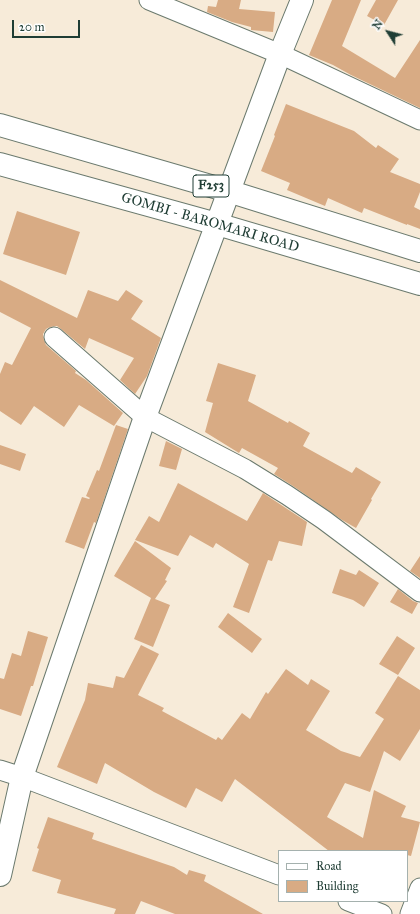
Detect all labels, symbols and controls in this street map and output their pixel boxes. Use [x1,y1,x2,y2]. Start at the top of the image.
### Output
scale bar [14,12,82,38]
north arrow [368,12,408,52]
text: N [370,17,386,32]
text: 20 m [19,20,45,34]
road number: F253 [193,175,229,197]
street label: GOMBI - BAROMARI ROAD [119,190,301,256]
legend [278,850,408,902]
text: Road [316,859,342,873]
text: Building [316,879,358,893]

